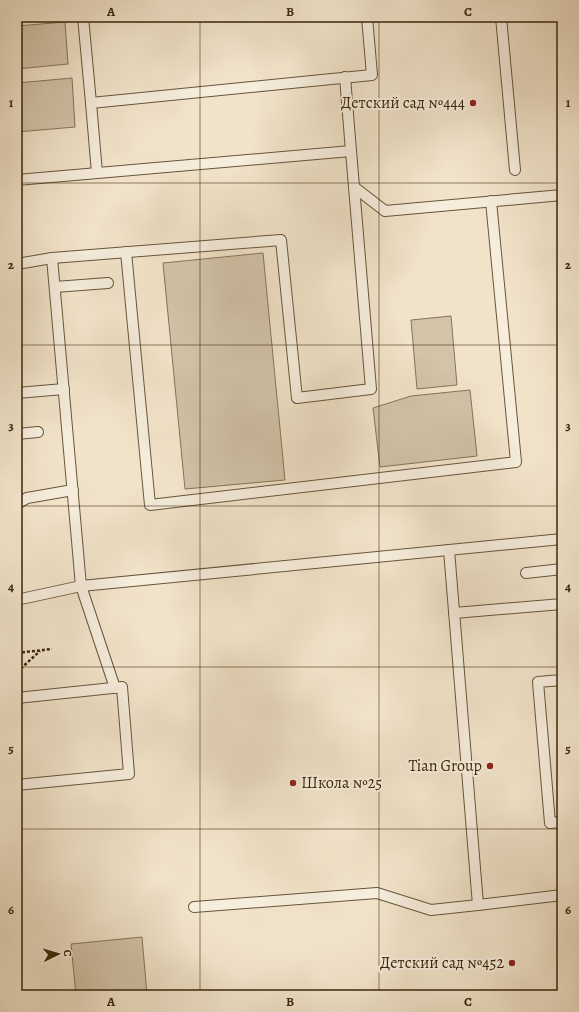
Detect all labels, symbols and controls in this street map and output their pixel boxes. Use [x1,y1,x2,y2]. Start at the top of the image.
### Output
text: A [106,3,116,20]
text: B [286,3,294,20]
text: C [464,3,472,20]
place label: Детский сад №444 [341,92,465,114]
text: 1 [9,94,14,111]
text: 1 [566,94,571,111]
marker: Детский сад №444 [468,98,478,108]
text: 2 [8,256,15,273]
text: 2 [565,256,572,273]
text: 3 [8,417,14,434]
text: 3 [565,417,571,434]
text: 4 [8,578,14,595]
text: 4 [565,578,571,595]
text: 5 [8,740,14,757]
text: 5 [565,740,571,757]
place label: Tian Group [408,755,482,777]
marker: Tian Group [485,761,495,771]
place label: Школа №25 [301,772,382,794]
marker: Школа №25 [288,778,298,788]
text: 6 [8,901,14,918]
text: 6 [565,901,571,918]
north arrow [38,934,78,974]
text: С [60,949,75,957]
place label: Детский сад №452 [380,952,504,974]
marker: Детский сад №452 [507,958,517,968]
text: A [106,993,116,1010]
text: B [286,993,294,1010]
text: C [464,993,472,1010]

